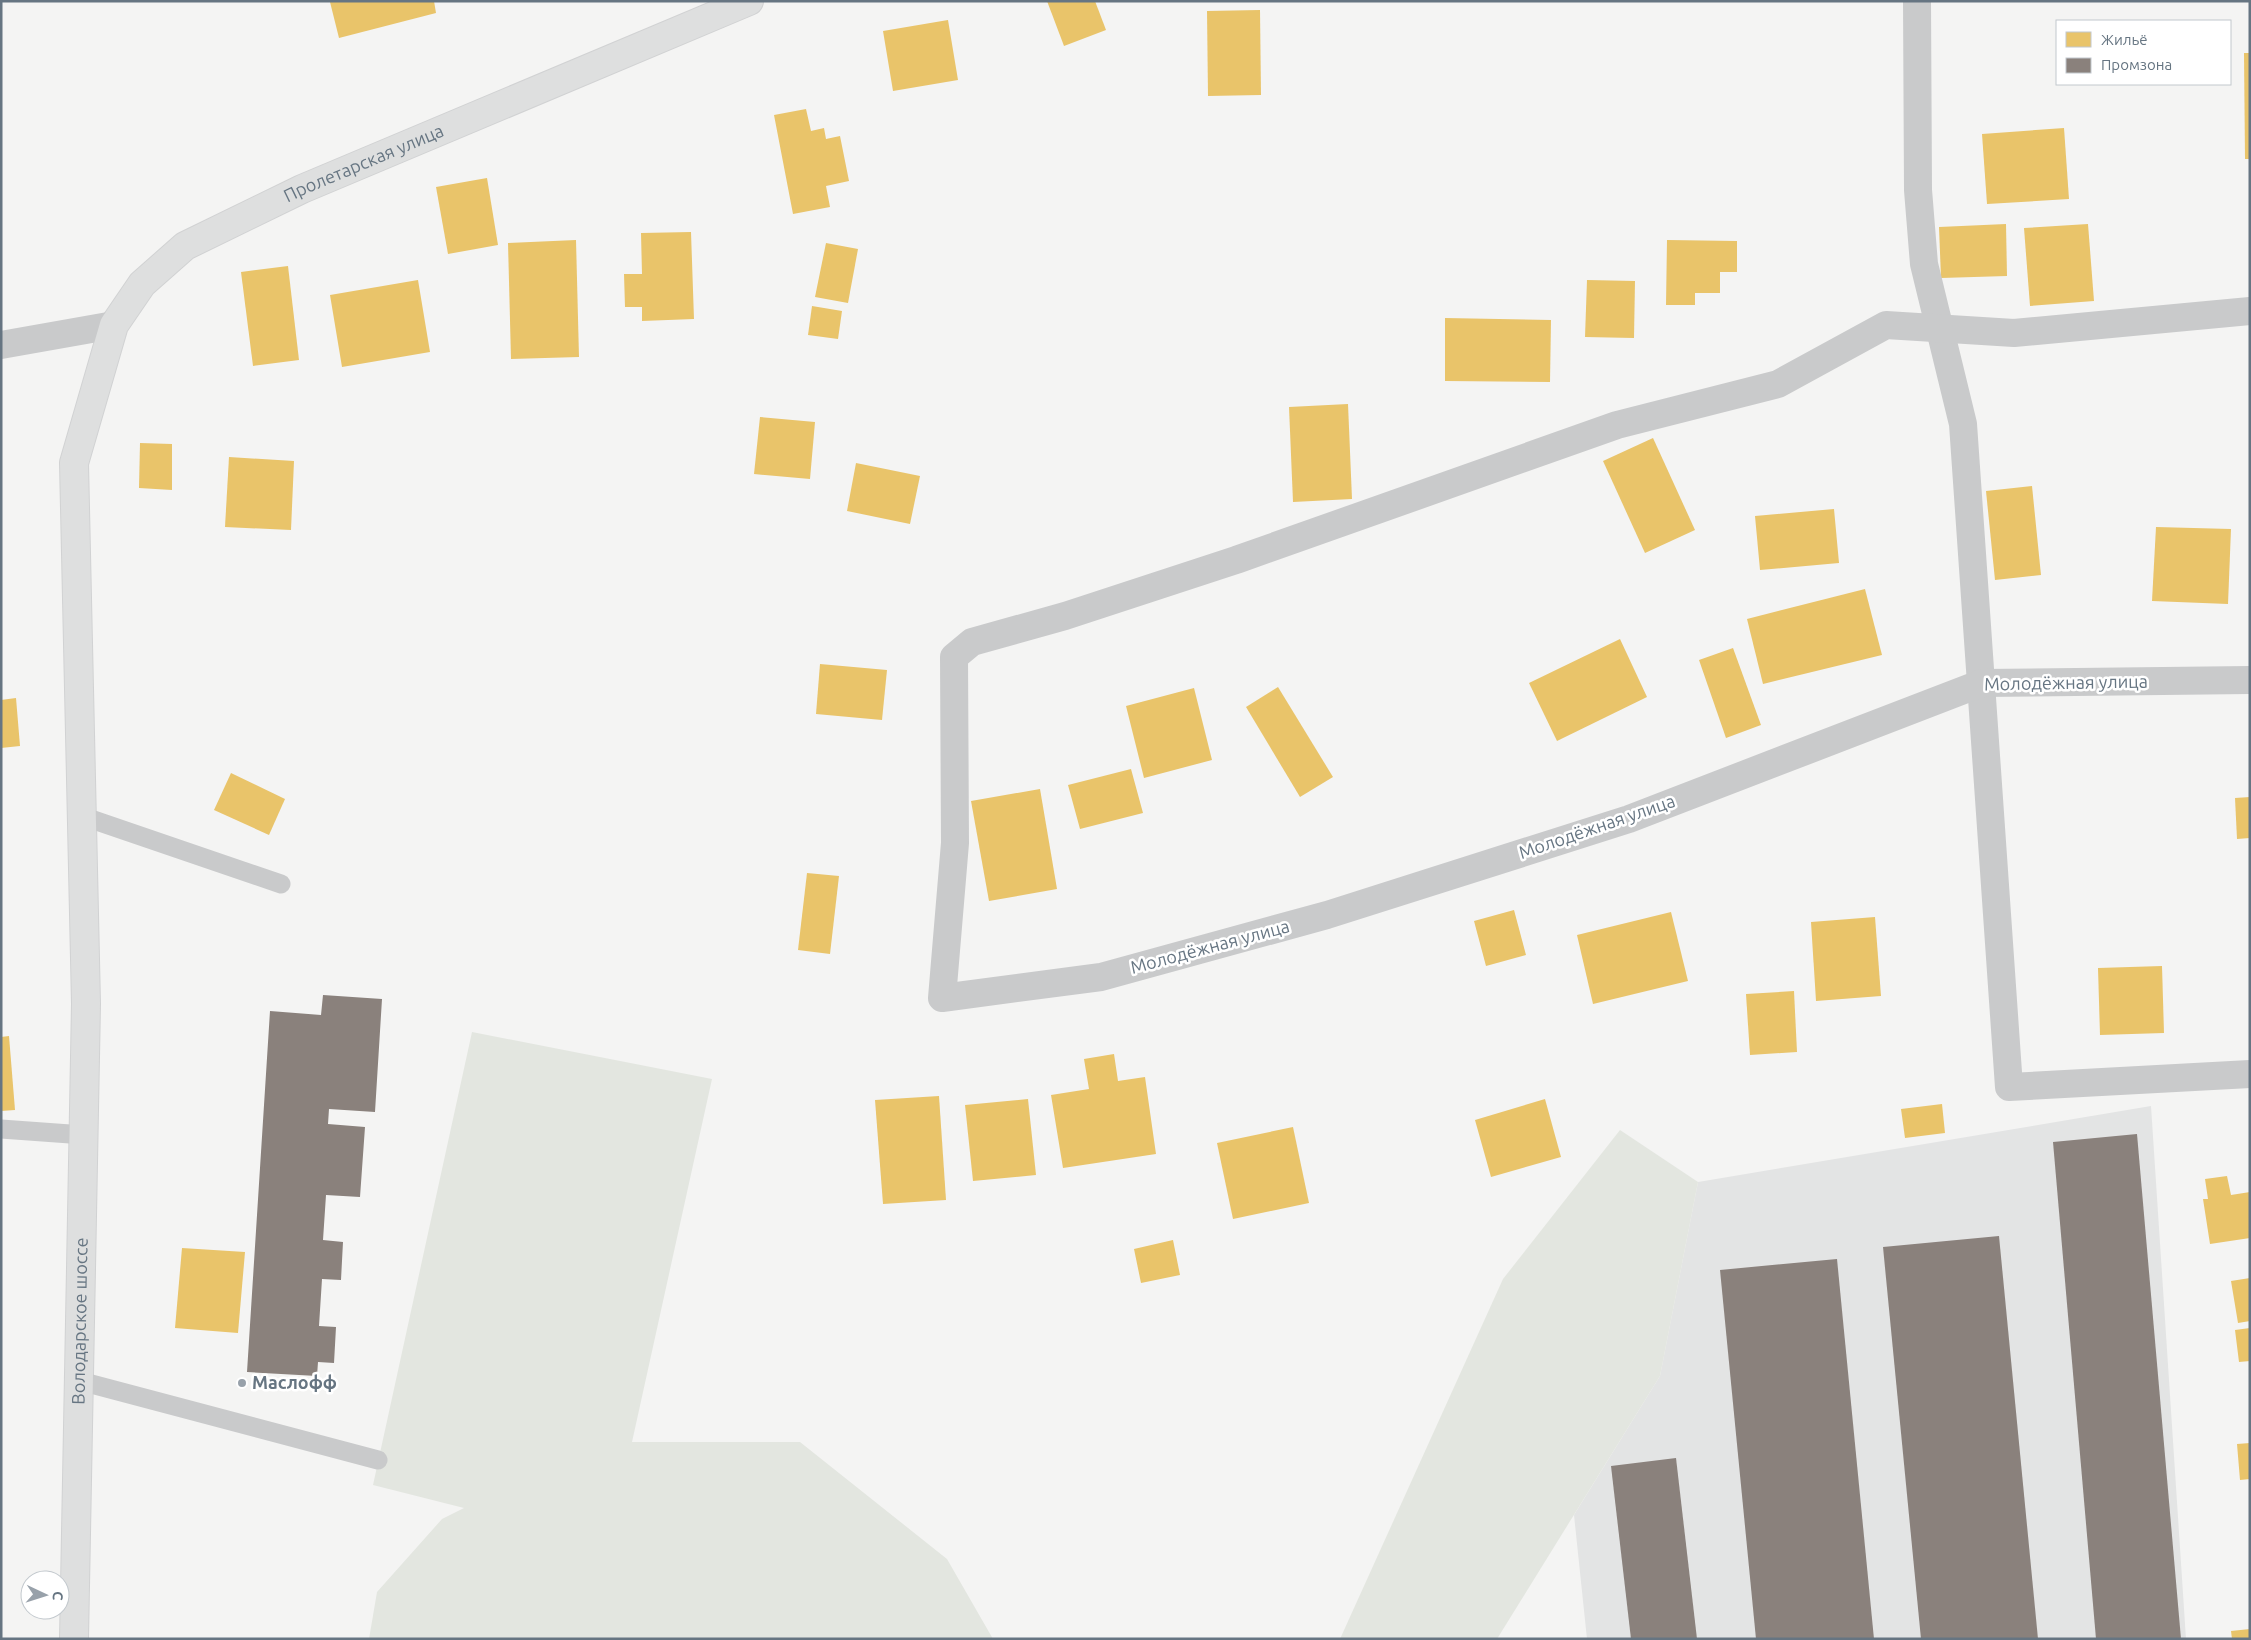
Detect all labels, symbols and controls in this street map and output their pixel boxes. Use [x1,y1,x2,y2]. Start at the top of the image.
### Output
legend [2056,20,2231,85]
text: Жильё [2101,31,2148,48]
text: Промзона [2101,56,2172,73]
street label: Пролетарская улица [280,120,446,205]
street label: Молодёжная улица [1984,671,2148,693]
street label: Молодёжная улица [1516,790,1677,862]
street label: Молодёжная улица [1128,915,1291,977]
street label: Володарское шоссе [67,1237,91,1405]
place label: Маслофф [252,1372,337,1392]
marker: Маслофф [236,1377,248,1389]
north arrow [20,1570,70,1620]
text: С [50,1591,66,1601]

